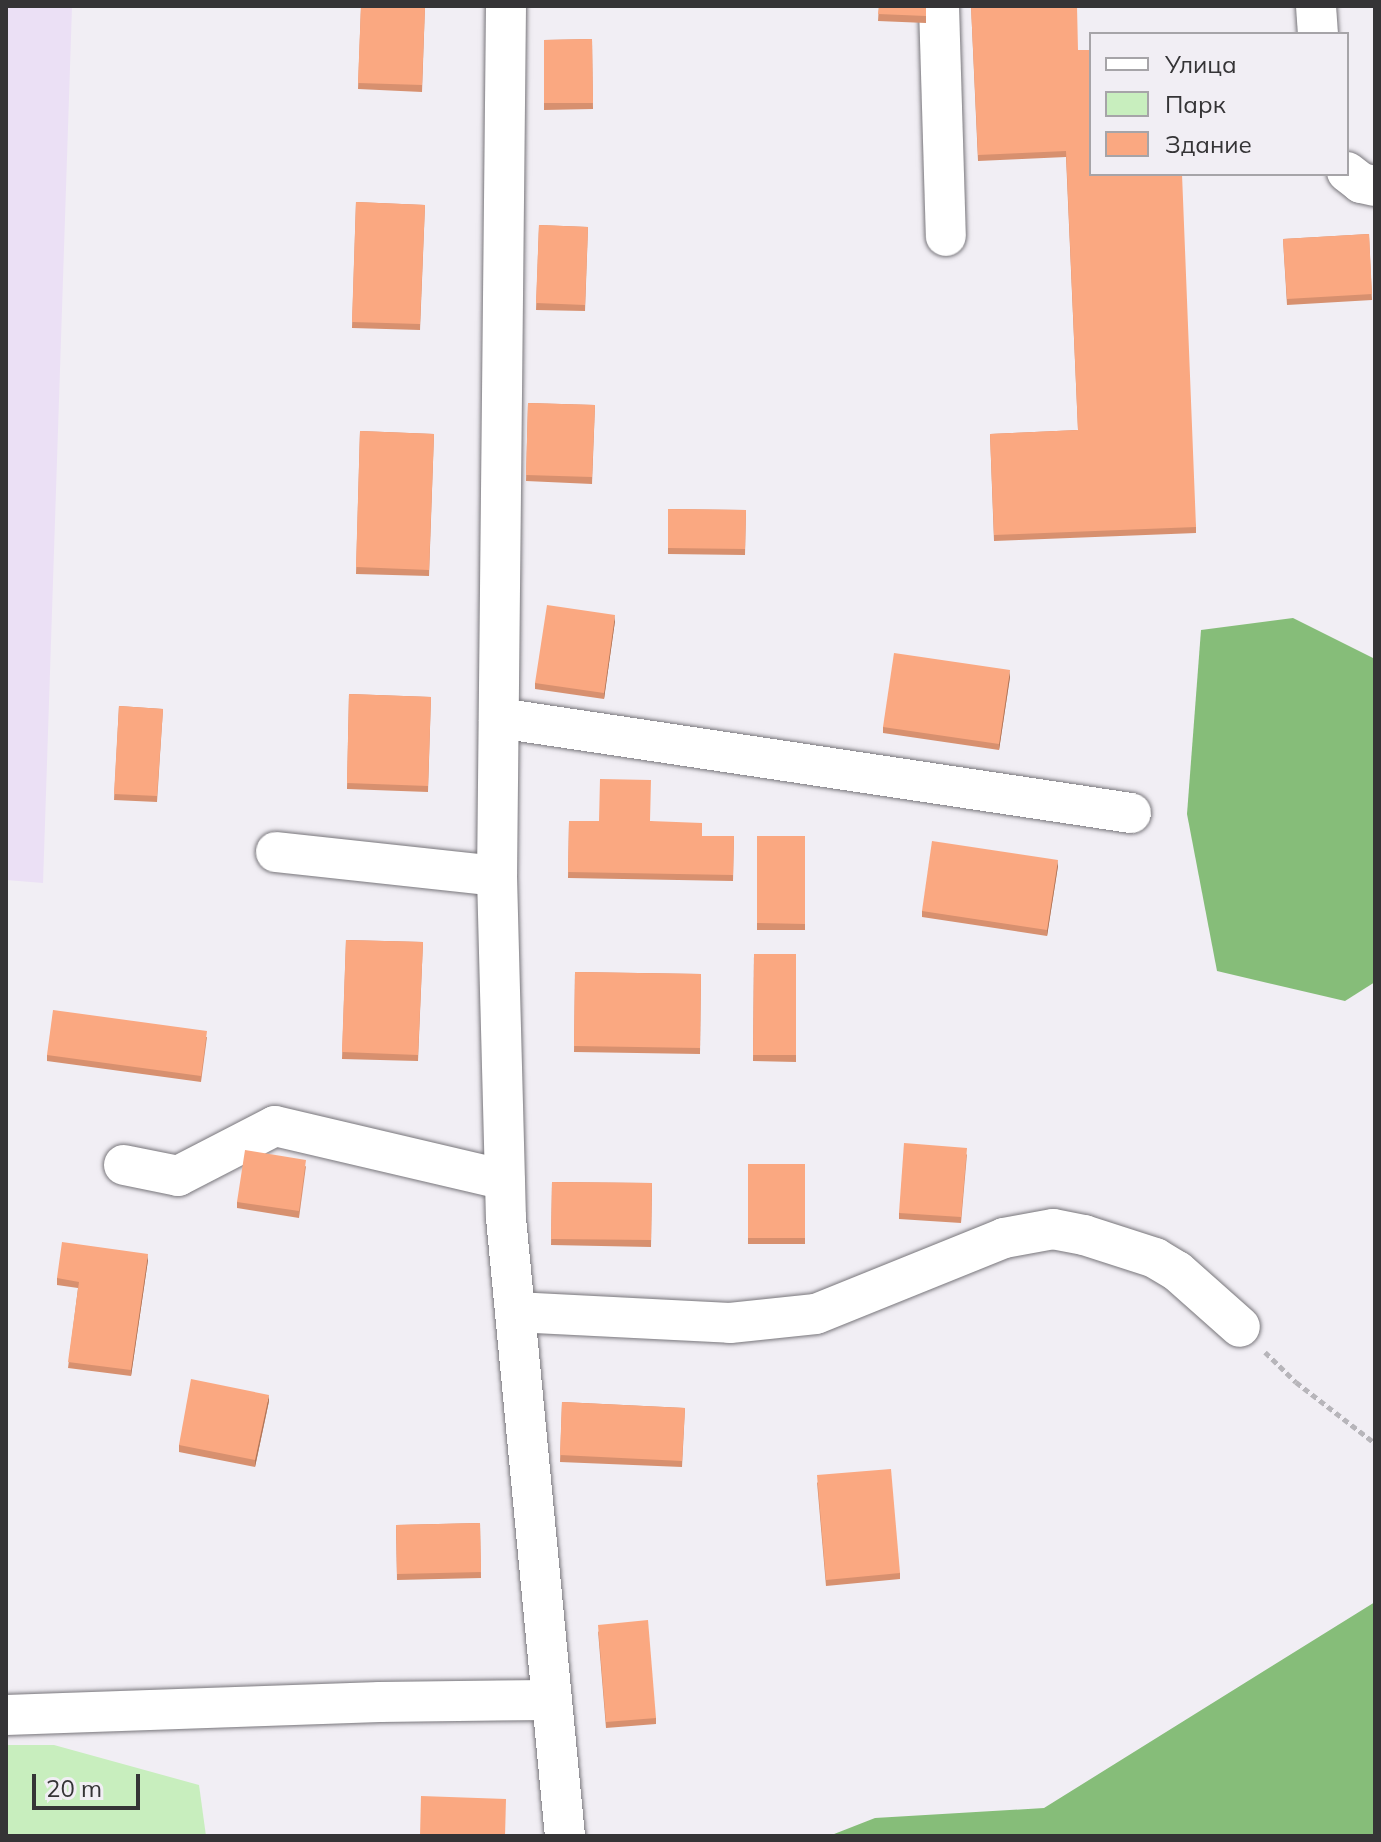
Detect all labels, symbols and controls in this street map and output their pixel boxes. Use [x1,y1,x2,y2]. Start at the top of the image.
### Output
legend [1089,32,1349,176]
text: Улица [1165,49,1237,79]
text: Парк [1165,89,1226,119]
text: Здание [1165,129,1252,159]
scale bar [36,1758,144,1808]
text: 20 m [46,1773,102,1803]

